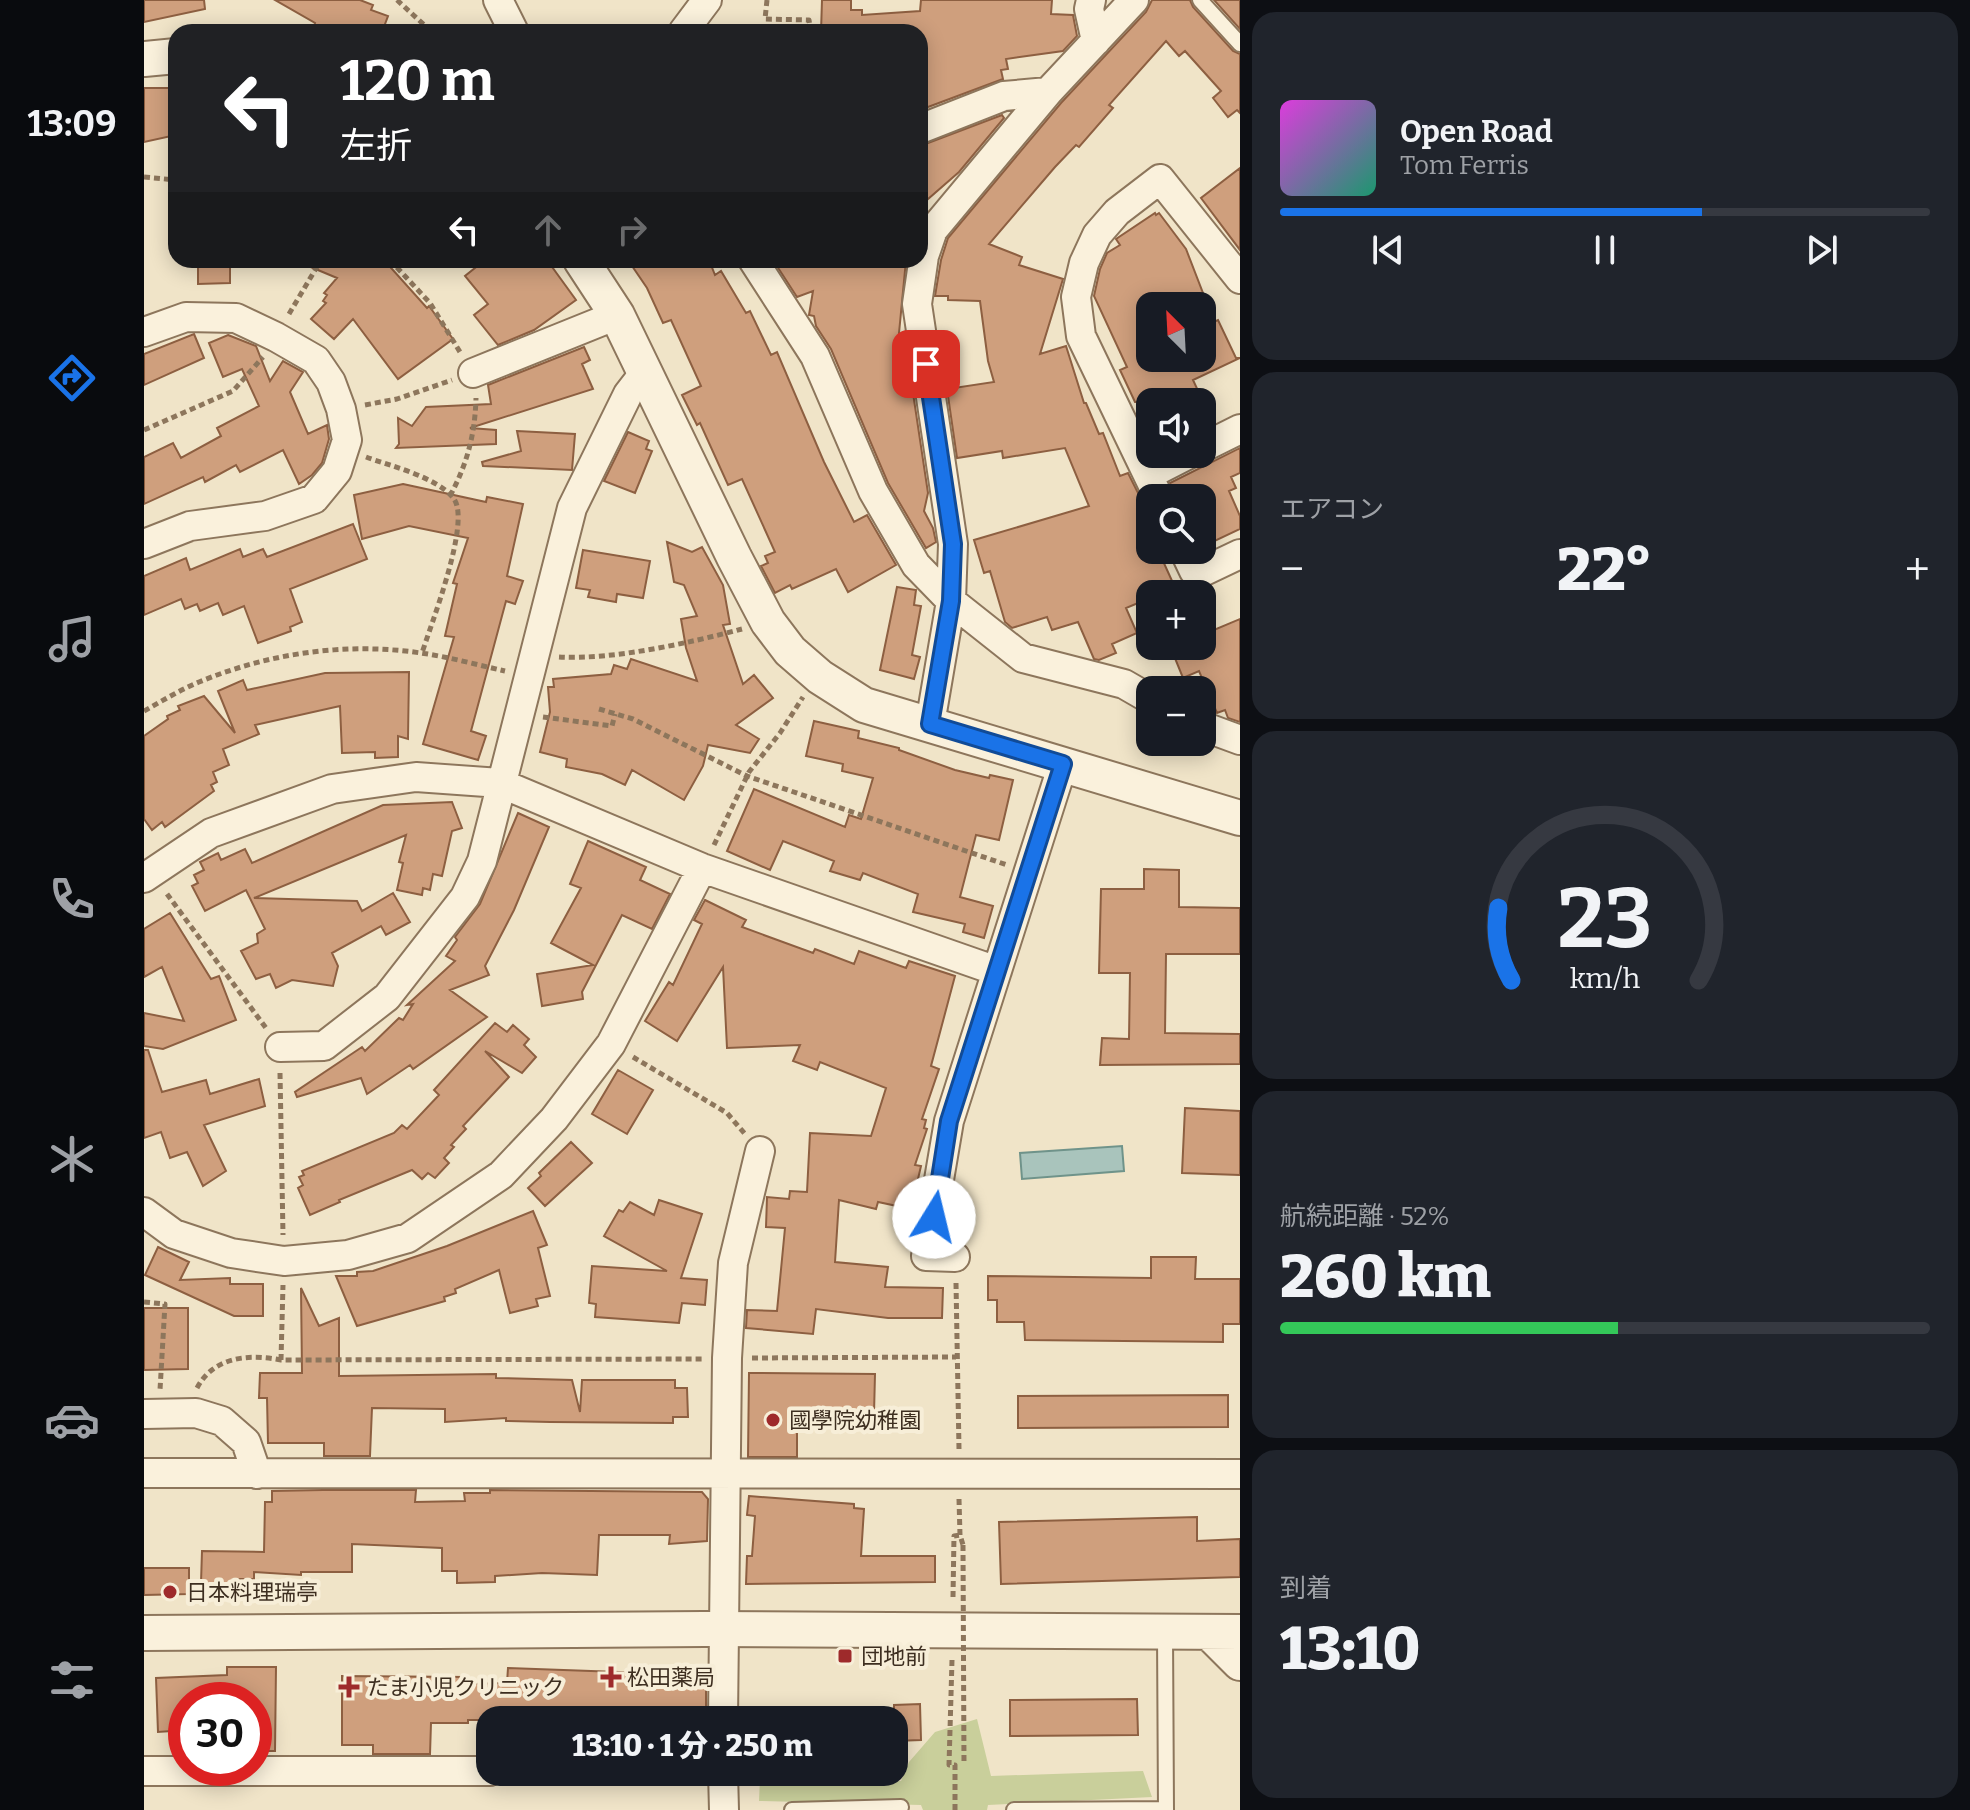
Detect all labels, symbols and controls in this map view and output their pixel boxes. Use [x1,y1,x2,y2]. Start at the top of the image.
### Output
text: 120 m [340,48,495,115]
icon: left [208,56,312,160]
text: 13:09 [28,102,116,146]
text: Open Road [1400,114,1553,150]
text: 左折 [340,124,412,168]
text: Tom Ferris [1400,150,1529,181]
icon: left [442,208,486,252]
icon: ahead [526,208,570,252]
icon: right [610,208,654,252]
icon: previous [1366,228,1410,272]
icon: pause [1583,228,1627,272]
icon: next [1800,228,1844,272]
north arrow [1136,292,1216,372]
map controls [1136,292,1216,756]
pin [892,330,960,398]
icon: arrive [904,342,948,386]
icon: directions [44,350,100,406]
button: sound [1136,388,1216,468]
button: search [1136,484,1216,564]
text: エアコン [1280,494,1384,525]
text: 22° [1557,534,1652,606]
text: − [1280,543,1304,596]
text: + [1905,543,1930,596]
button: + [1136,580,1216,660]
icon: music [44,611,100,667]
button: − [1136,676,1216,756]
text: 23 [1558,869,1652,969]
icon: phone [44,871,100,927]
text: km/h [1570,961,1641,996]
icon: climate [44,1131,100,1187]
position arrow [892,1175,976,1259]
text: 航続距離 · 52% [1280,1201,1449,1232]
text: 260 km [1280,1241,1491,1313]
icon: car [44,1392,100,1448]
place label: 國學院幼稚園 [789,1407,921,1434]
marker: 國學院幼稚園 [764,1411,782,1429]
text: 到着 [1280,1573,1332,1604]
place label: 日本料理瑞亭 [186,1579,318,1606]
marker: 日本料理瑞亭 [161,1583,179,1601]
text: 13:10 [1280,1613,1420,1685]
place label: 団地前 [861,1643,927,1670]
marker: 団地前 [836,1647,854,1665]
icon: filters [44,1652,100,1708]
place label: 松田薬局 [627,1664,715,1691]
marker: 松田薬局 [602,1668,620,1686]
place label: たま小児クリニック [367,1674,564,1701]
marker: たま小児クリニック [338,1676,360,1698]
speed limit sign: 30 [168,1682,272,1786]
text: 13:10 · 1 分 · 250 m [572,1728,812,1764]

